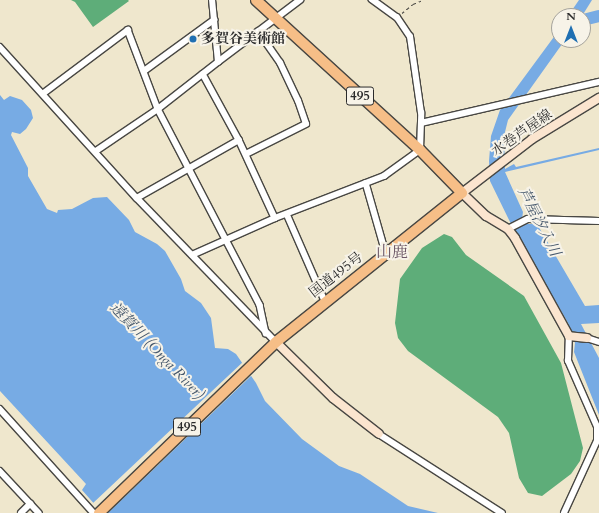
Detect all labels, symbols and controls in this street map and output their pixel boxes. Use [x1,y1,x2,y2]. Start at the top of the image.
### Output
north arrow [551,8,591,48]
text: N [566,9,576,24]
place label: 多賀谷美術館 [201,31,285,47]
marker: 多賀谷美術館 [188,34,198,44]
road number: 495 [346,85,374,107]
street label: 水巻芦屋線 [489,106,555,160]
water label: 芦屋汐入川 [514,185,564,259]
district label: 山鹿 [376,242,408,262]
street label: 国道495号 [306,249,366,301]
water label: 遠賀川 (Onga River) [106,299,208,403]
road number: 495 [173,416,201,438]

